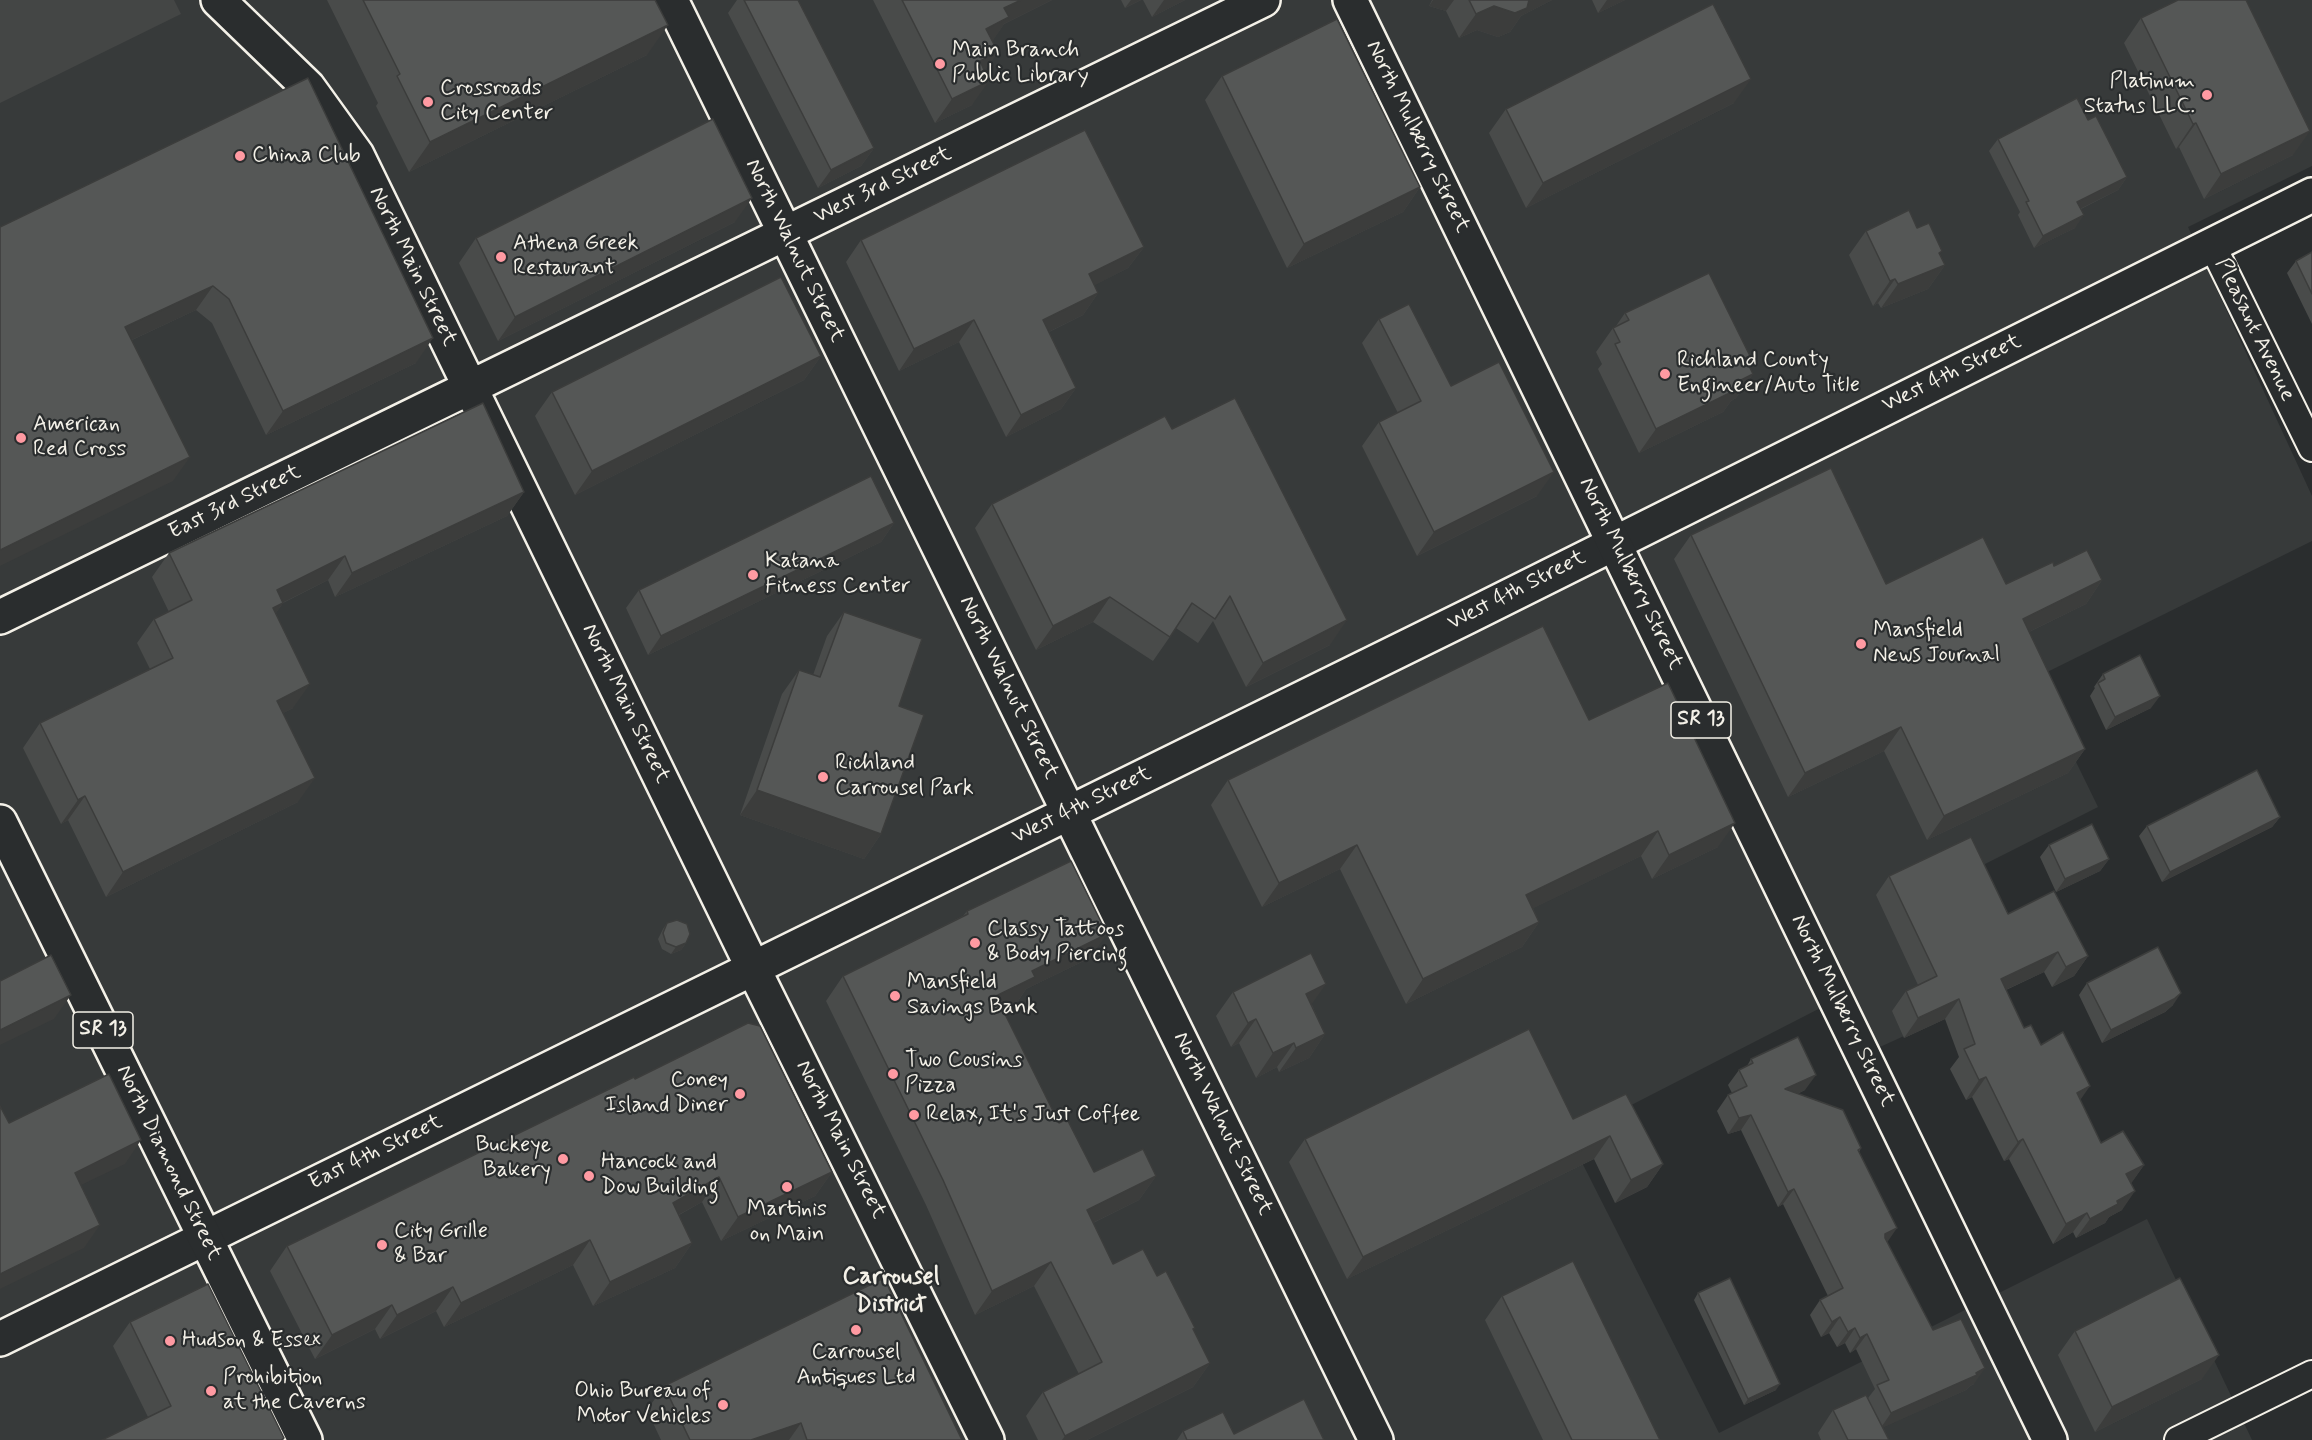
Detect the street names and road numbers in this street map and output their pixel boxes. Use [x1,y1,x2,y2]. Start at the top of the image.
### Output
street label: North Mulberry Street [1359,37,1475,237]
street label: West 3rd Street [810,141,956,231]
street label: North Walnut Street [738,155,850,347]
street label: North Main Street [362,183,462,351]
street label: Pleasant Avenue [2208,254,2300,406]
street label: West 4th Street [1878,329,2026,419]
street label: East 3rd Street [165,460,305,546]
street label: North Mulberry Street [1572,474,1688,674]
street label: West 4th Street [1444,545,1590,637]
street label: North Walnut Street [952,592,1064,784]
street label: North Main Street [575,620,675,788]
road number: SR 13 [1671,702,1731,738]
street label: West 4th Street [1008,761,1156,851]
street label: North Mulberry Street [1784,911,1900,1111]
road number: SR 13 [73,1012,133,1048]
street label: North Walnut Street [1166,1028,1278,1220]
street label: North Main Street [789,1056,891,1224]
street label: North Diamond Street [109,1061,227,1265]
street label: East 4th Street [305,1109,447,1197]

